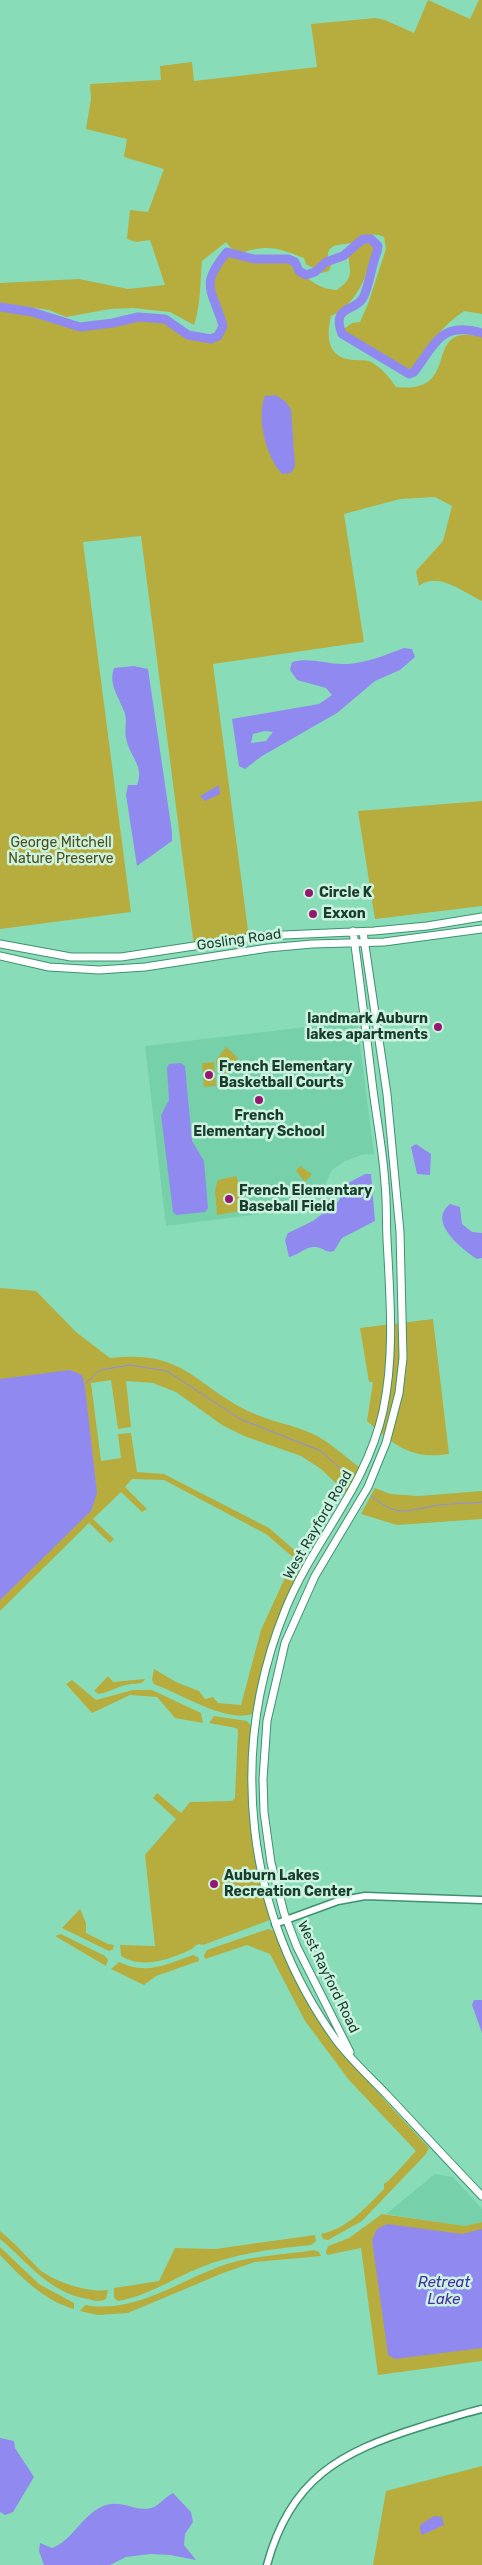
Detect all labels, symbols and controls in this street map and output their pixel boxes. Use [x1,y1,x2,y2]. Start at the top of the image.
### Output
park label: George Mitchell Nature Preserve [8,835,114,868]
place label: Circle K [319,885,372,901]
marker: Circle K [303,887,315,899]
place label: Exxon [323,906,366,922]
marker: Exxon [307,908,319,920]
street label: Gosling Road [196,926,282,954]
place label: landmark Auburn lakes apartments [306,1011,428,1044]
marker: landmark Auburn lakes apartments [432,1021,444,1033]
place label: French Elementary Basketball Courts [219,1059,352,1092]
marker: French Elementary Basketball Courts [203,1069,215,1081]
marker: French Elementary School [253,1094,265,1106]
place label: French Elementary School [193,1108,325,1140]
place label: French Elementary Baseball Field [239,1183,372,1216]
marker: French Elementary Baseball Field [223,1193,235,1205]
street label: West Rayford Road [280,1468,356,1582]
place label: Auburn Lakes Recreation Center [224,1868,352,1900]
marker: Auburn Lakes Recreation Center [208,1878,220,1890]
street label: West Rayford Road [294,1918,362,2036]
water label: Retreat Lake [418,2274,470,2309]

